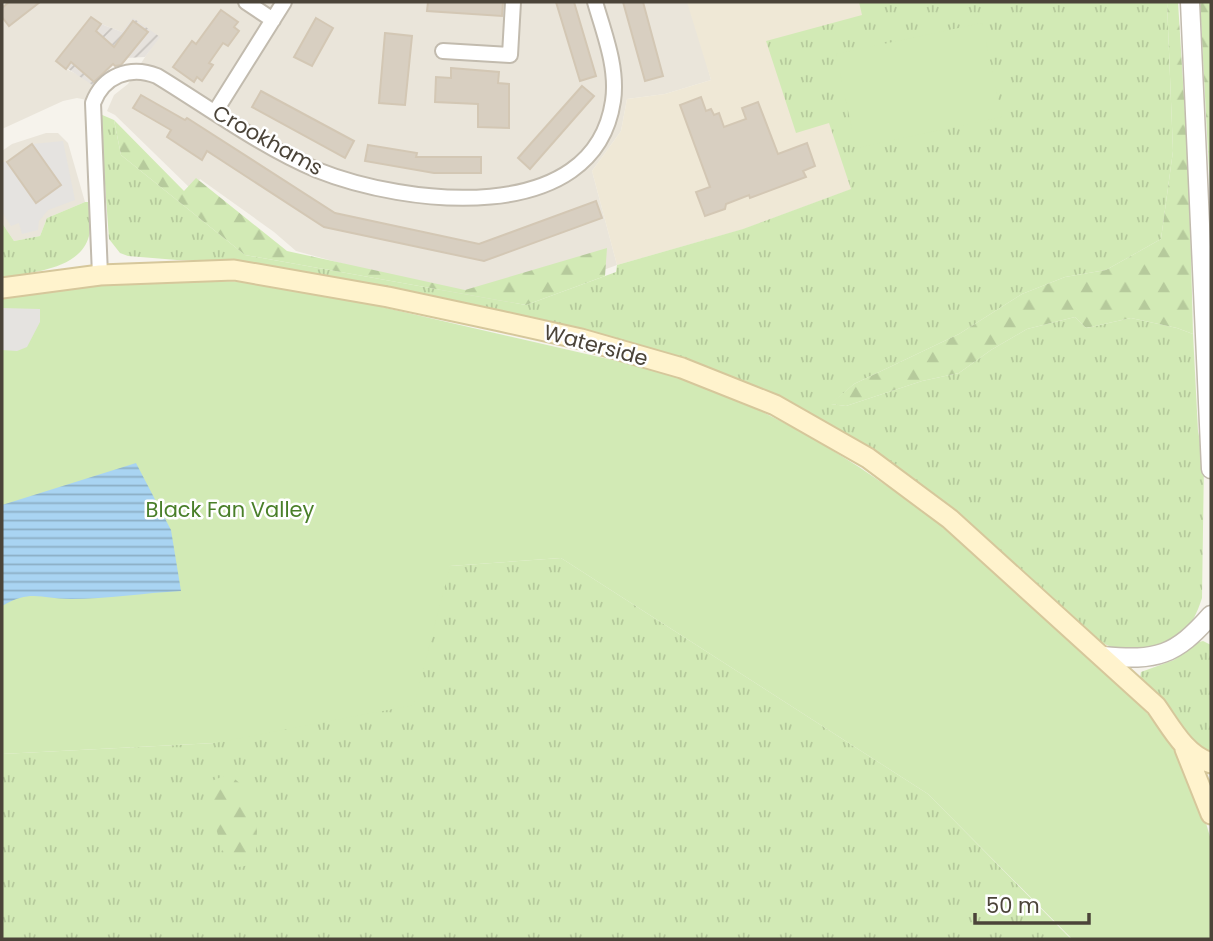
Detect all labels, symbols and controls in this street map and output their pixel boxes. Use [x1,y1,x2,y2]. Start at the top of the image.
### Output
street label: Crookhams [208,98,328,182]
street label: Waterside [541,317,651,373]
park label: Black Fan Valley [146,495,315,524]
scale bar [975,881,1089,925]
text: 50 m [986,891,1040,920]

